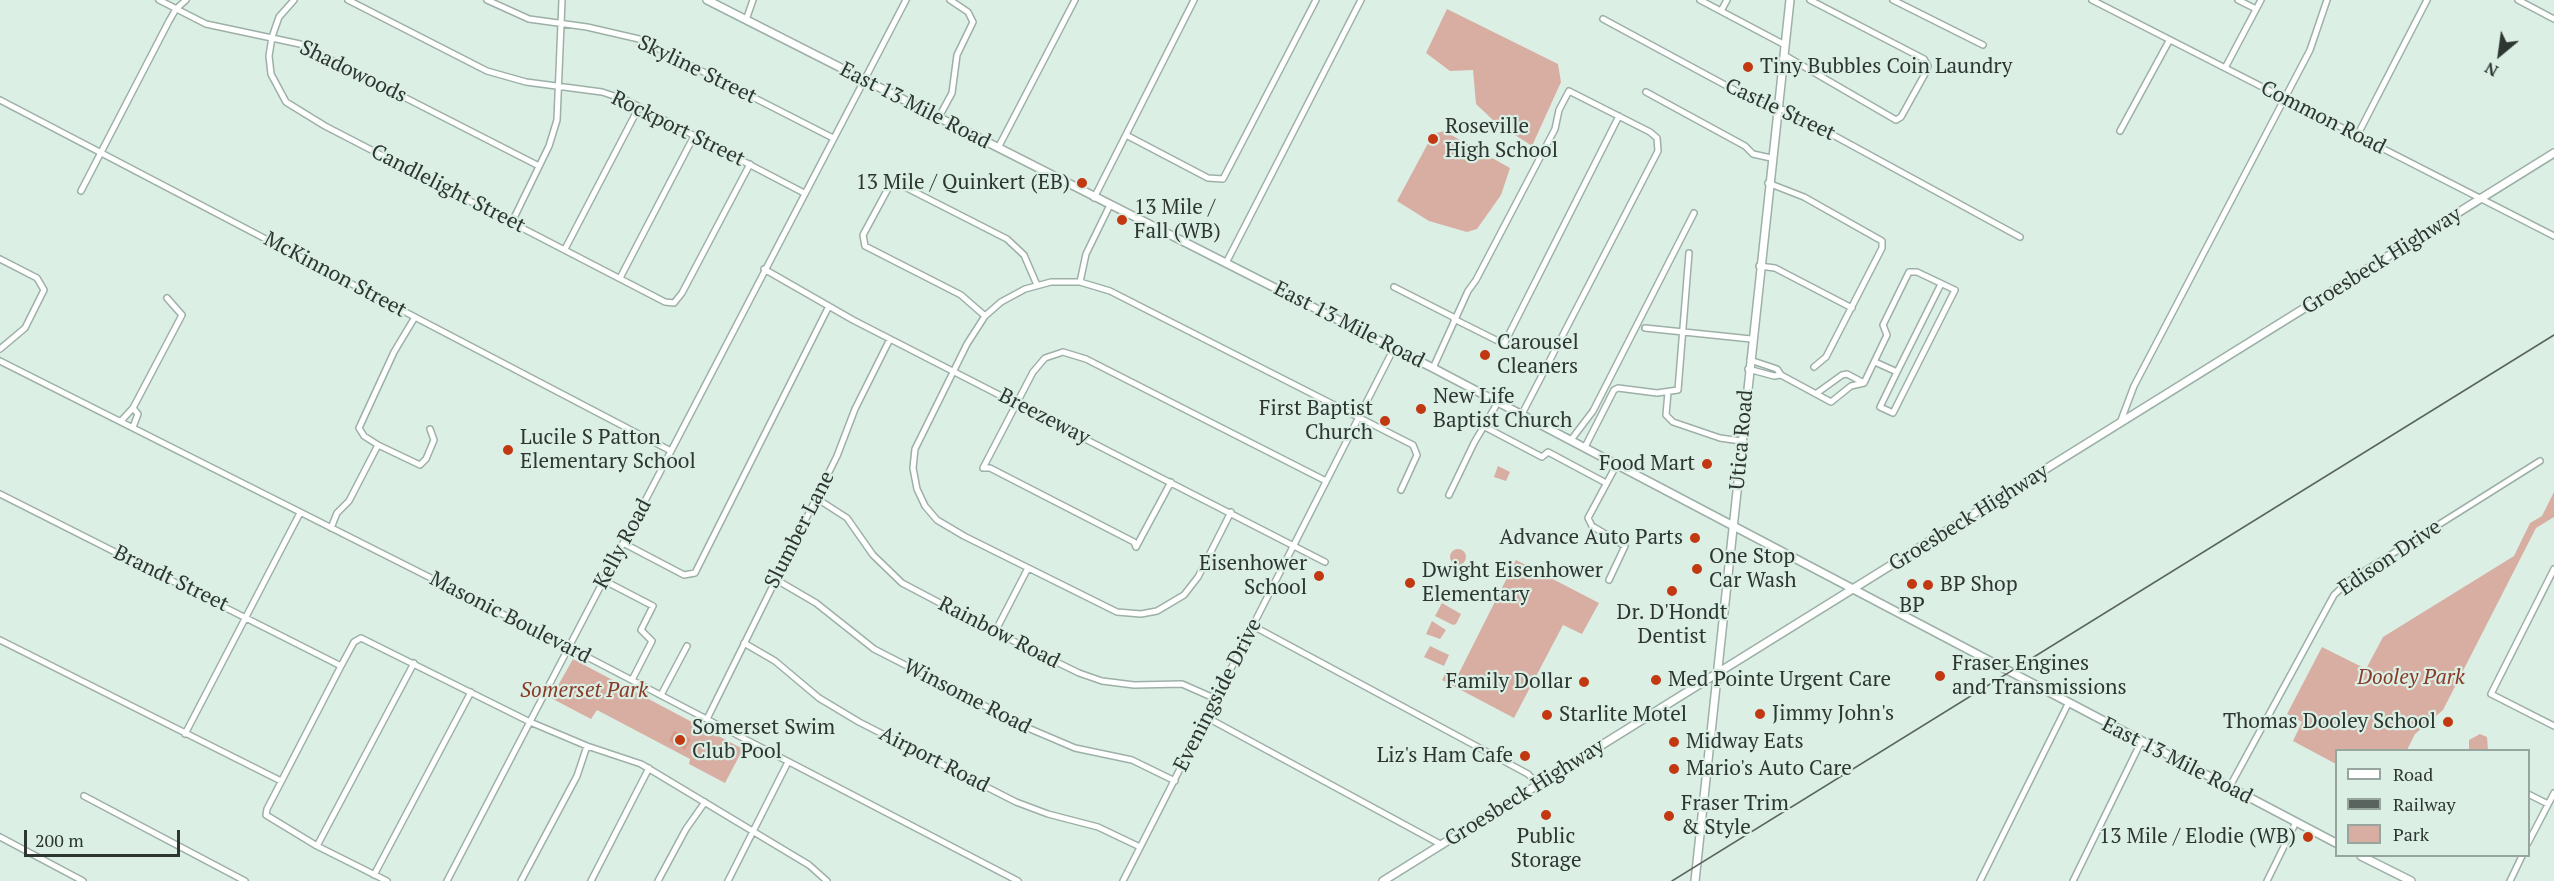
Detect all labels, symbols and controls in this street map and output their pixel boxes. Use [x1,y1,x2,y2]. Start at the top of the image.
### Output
north arrow [2470,24,2530,84]
street label: Skyline Street [633,30,761,110]
street label: Shadowoods [295,35,411,109]
place label: Tiny Bubbles Coin Laundry [1760,54,2012,80]
street label: East 13 Mile Road [835,57,995,155]
text: N [2481,57,2502,82]
marker: Tiny Bubbles Coin Laundry [1741,60,1755,74]
street label: Castle Street [1721,73,1839,147]
street label: Common Road [2256,76,2390,160]
street label: Rockport Street [607,86,749,172]
place label: Roseville High School [1445,114,1558,164]
marker: Roseville High School [1426,132,1440,146]
street label: Candlelight Street [367,139,529,239]
place label: 13 Mile / Quinkert (EB) [856,170,1070,196]
marker: 13 Mile / Quinkert (EB) [1075,176,1089,190]
place label: 13 Mile / Fall (WB) [1134,195,1221,245]
street label: Groesbeck Highway [2298,202,2466,320]
marker: 13 Mile / Fall (WB) [1115,213,1129,227]
street label: McKinnon Street [259,227,411,323]
street label: East 13 Mile Road [1269,276,1429,374]
place label: Carousel Cleaners [1497,330,1579,380]
marker: Carousel Cleaners [1478,348,1492,362]
street label: Breezeway [994,383,1094,451]
place label: New Life Baptist Church [1433,384,1572,434]
street label: Utica Road [1725,389,1759,491]
place label: First Baptist Church [1259,396,1373,446]
marker: New Life Baptist Church [1414,402,1428,416]
marker: First Baptist Church [1378,414,1392,428]
place label: Lucile S Patton Elementary School [520,425,696,475]
marker: Lucile S Patton Elementary School [501,443,515,457]
place label: Food Mart [1599,451,1695,477]
marker: Food Mart [1700,457,1714,471]
street label: Groesbeck Highway [1885,459,2053,577]
street label: Slumber Lane [760,467,840,593]
street label: Kelly Road [589,495,657,593]
street label: Edison Drive [2334,514,2446,602]
place label: Advance Auto Parts [1499,525,1683,551]
marker: Advance Auto Parts [1688,531,1702,545]
street label: Brandt Street [109,540,233,618]
place label: One Stop Car Wash [1709,544,1797,594]
place label: Eisenhower School [1199,551,1307,601]
place label: Dwight Eisenhower Elementary [1422,558,1603,608]
marker: One Stop Car Wash [1690,562,1704,576]
street label: Masonic Boulevard [425,567,595,669]
marker: Eisenhower School [1312,569,1326,583]
place label: BP Shop [1940,572,2018,598]
marker: Dwight Eisenhower Elementary [1403,576,1417,590]
marker: BP [1905,577,1919,591]
marker: BP Shop [1921,578,1935,592]
marker: Dr. D'Hondt Dentist [1665,584,1679,598]
street label: Rainbow Road [934,592,1064,674]
place label: BP [1899,593,1925,619]
place label: Dr. D'Hondt Dentist [1617,600,1727,650]
street label: Eveningside Drive [1169,614,1267,776]
place label: Fraser Engines and Transmissions [1952,651,2127,701]
street label: Winsome Road [899,654,1035,740]
park label: Dooley Park [2357,665,2465,691]
place label: Med Pointe Urgent Care [1668,667,1891,693]
place label: Family Dollar [1446,669,1572,695]
marker: Fraser Engines and Transmissions [1933,669,1947,683]
marker: Med Pointe Urgent Care [1649,673,1663,687]
marker: Family Dollar [1577,675,1591,689]
park label: Somerset Park [520,678,648,704]
place label: Jimmy John's [1772,701,1894,727]
place label: Starlite Motel [1559,702,1687,728]
marker: Jimmy John's [1753,707,1767,721]
marker: Starlite Motel [1540,708,1554,722]
place label: Thomas Dooley School [2223,709,2436,735]
street label: East 13 Mile Road [2097,712,2257,810]
place label: Somerset Swim Club Pool [692,715,835,765]
marker: Thomas Dooley School [2441,715,2455,729]
street label: Airport Road [875,722,993,798]
place label: Midway Eats [1686,729,1803,755]
marker: Somerset Swim Club Pool [673,733,687,747]
street label: Groesbeck Highway [1441,734,1609,852]
marker: Midway Eats [1667,735,1681,749]
place label: Liz's Ham Cafe [1377,743,1513,769]
marker: Liz's Ham Cafe [1518,749,1532,763]
legend [2335,749,2530,857]
place label: Mario's Auto Care [1686,756,1852,782]
marker: Mario's Auto Care [1667,762,1681,776]
text: Road [2393,762,2433,786]
place label: Fraser Trim & Style [1681,791,1789,841]
text: Railway [2393,792,2456,816]
marker: Public Storage [1539,808,1553,822]
marker: Fraser Trim & Style [1662,809,1676,823]
scale bar [27,818,183,856]
text: Park [2393,822,2429,846]
place label: Public Storage [1511,824,1581,874]
place label: 13 Mile / Elodie (WB) [2099,824,2296,850]
text: 200 m [35,828,84,852]
marker: 13 Mile / Elodie (WB) [2301,830,2315,844]

